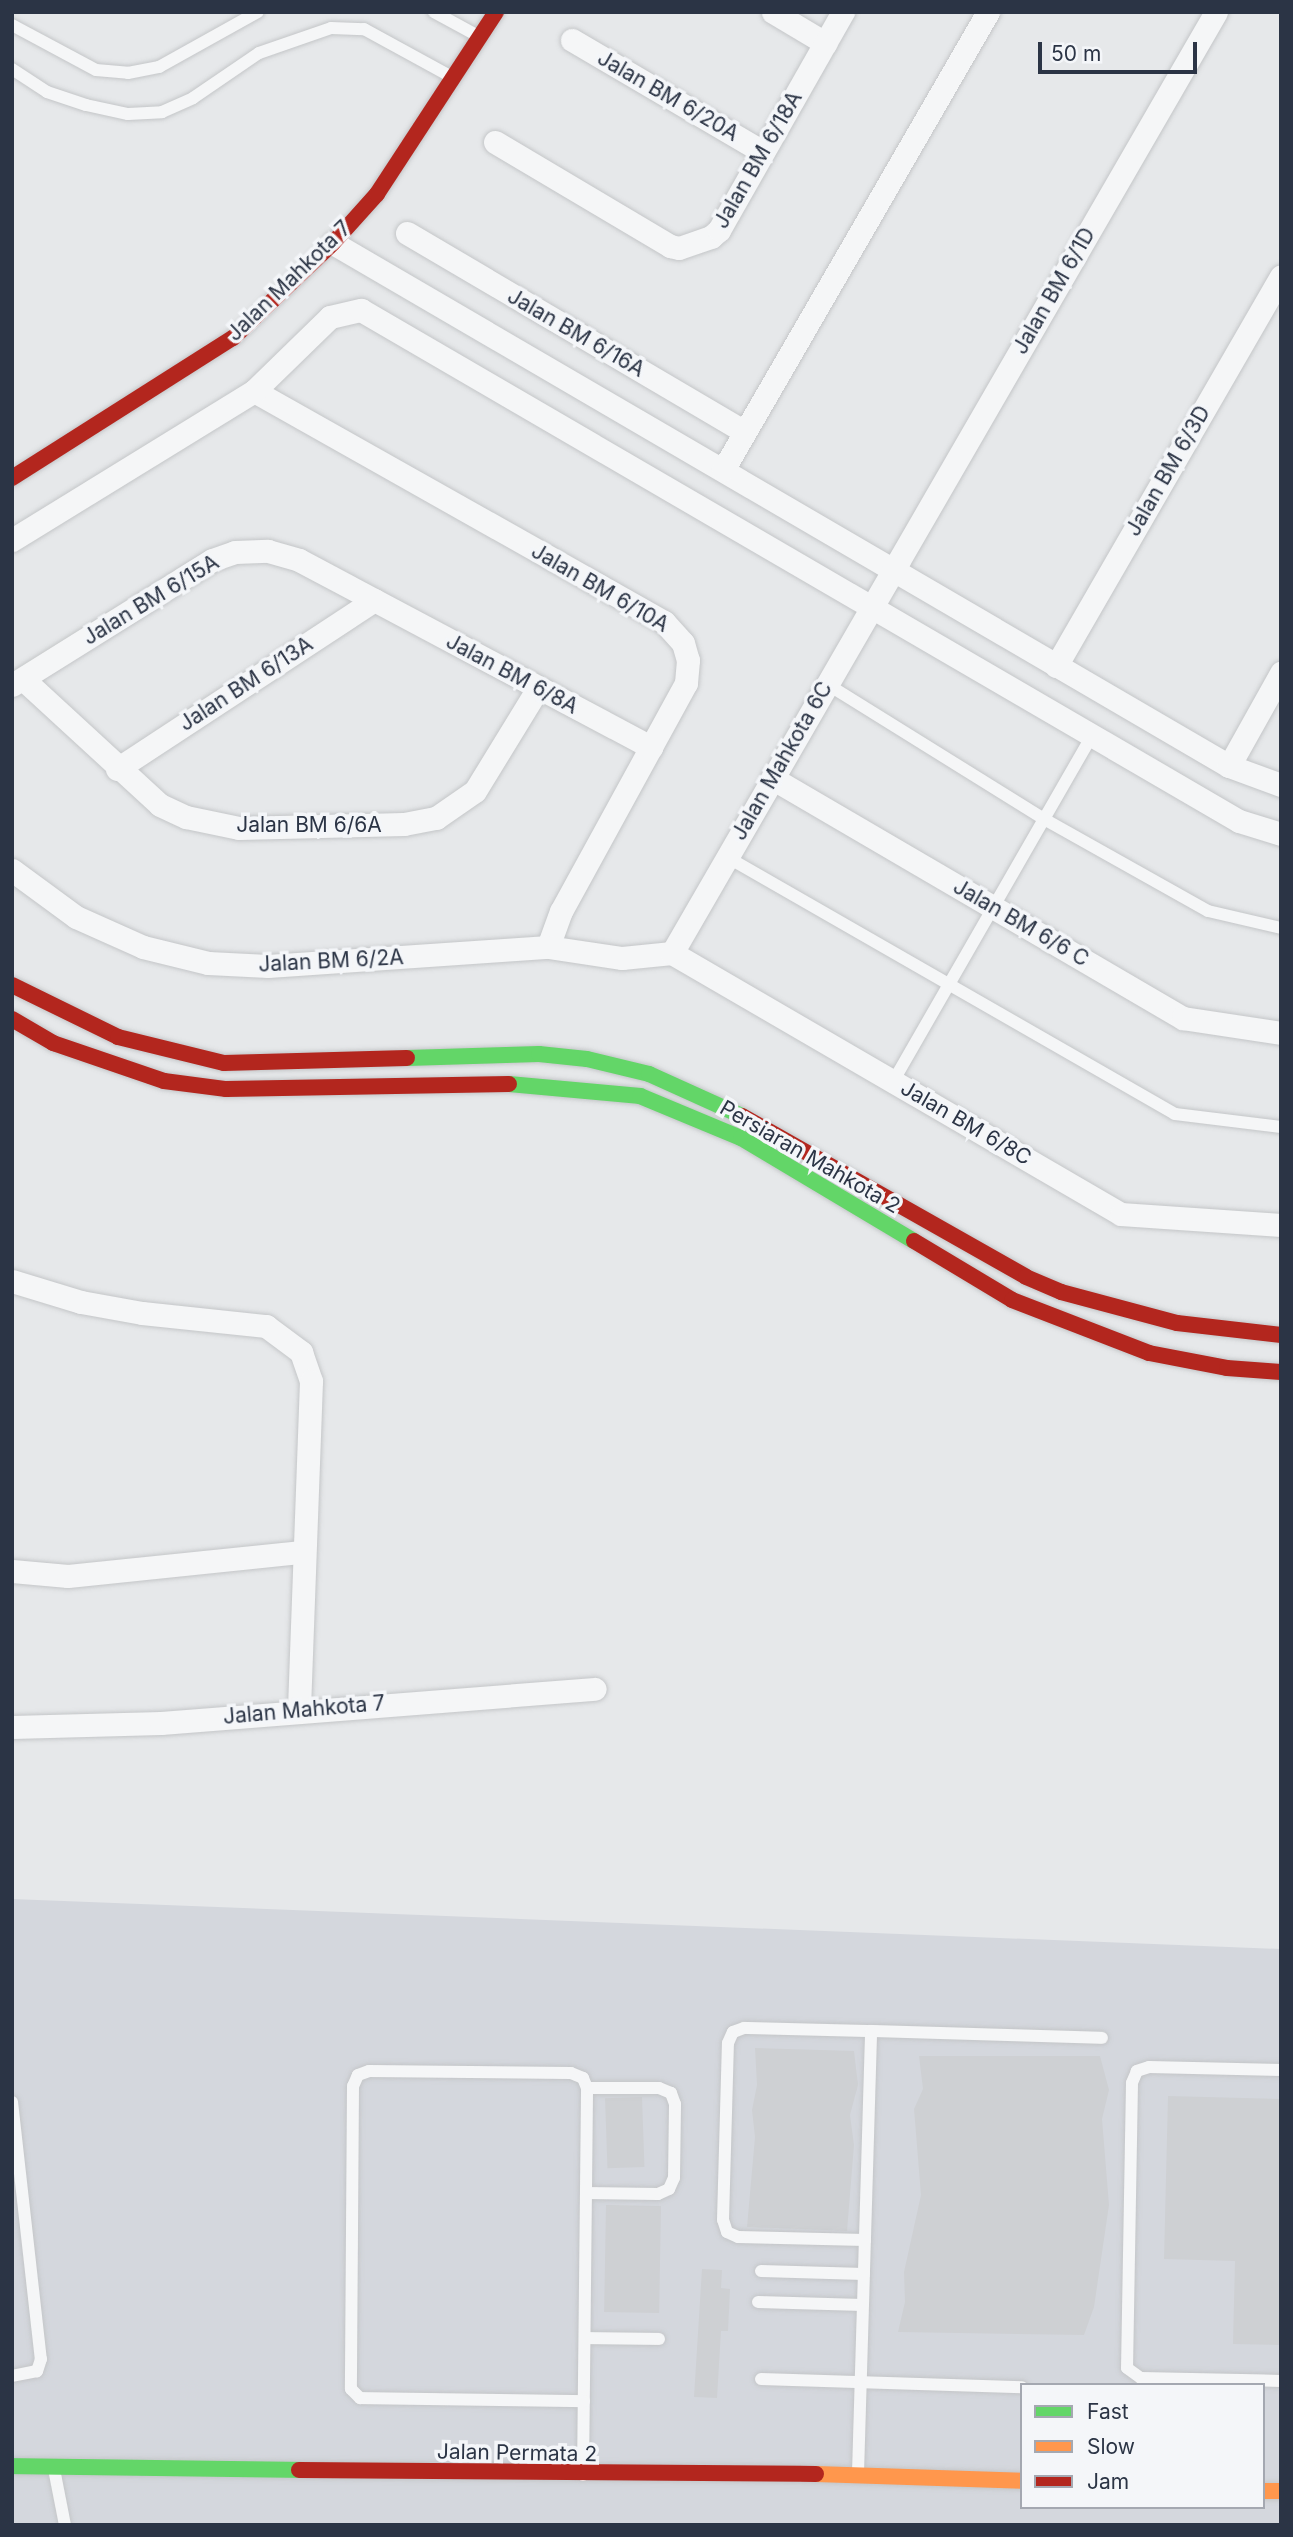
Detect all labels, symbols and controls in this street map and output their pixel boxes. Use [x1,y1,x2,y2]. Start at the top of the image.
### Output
scale bar [1041,28,1200,72]
text: 50 m [1051,41,1101,66]
street label: Jalan BM 6/20A [593,45,743,147]
street label: Jalan BM 6/18A [709,87,807,233]
street label: Jalan Mahkota 7 [222,216,356,346]
street label: Jalan BM 6/1D [1008,223,1100,359]
street label: Jalan BM 6/16A [503,284,649,382]
street label: Jalan BM 6/3D [1121,401,1215,541]
street label: Jalan BM 6/10A [527,538,673,638]
street label: Jalan BM 6/15A [79,550,223,650]
street label: Jalan BM 6/8A [442,629,582,719]
street label: Jalan BM 6/13A [174,631,318,737]
street label: Jalan Mahkota 6C [726,677,838,845]
street label: Jalan BM 6/6A [236,812,382,838]
street label: Jalan BM 6/6 C [949,874,1093,972]
street label: Jalan BM 6/2A [258,945,404,977]
street label: Jalan BM 6/8C [896,1075,1036,1171]
street label: Persiaran Mahkota 2 [715,1095,905,1219]
street label: Jalan Mahkota 7 [222,1690,386,1730]
legend [1020,2383,1265,2509]
text: Fast [1087,2399,1129,2424]
text: Slow [1087,2434,1135,2459]
street label: Jalan Permata 2 [437,2439,597,2467]
text: Jam [1087,2469,1129,2494]

